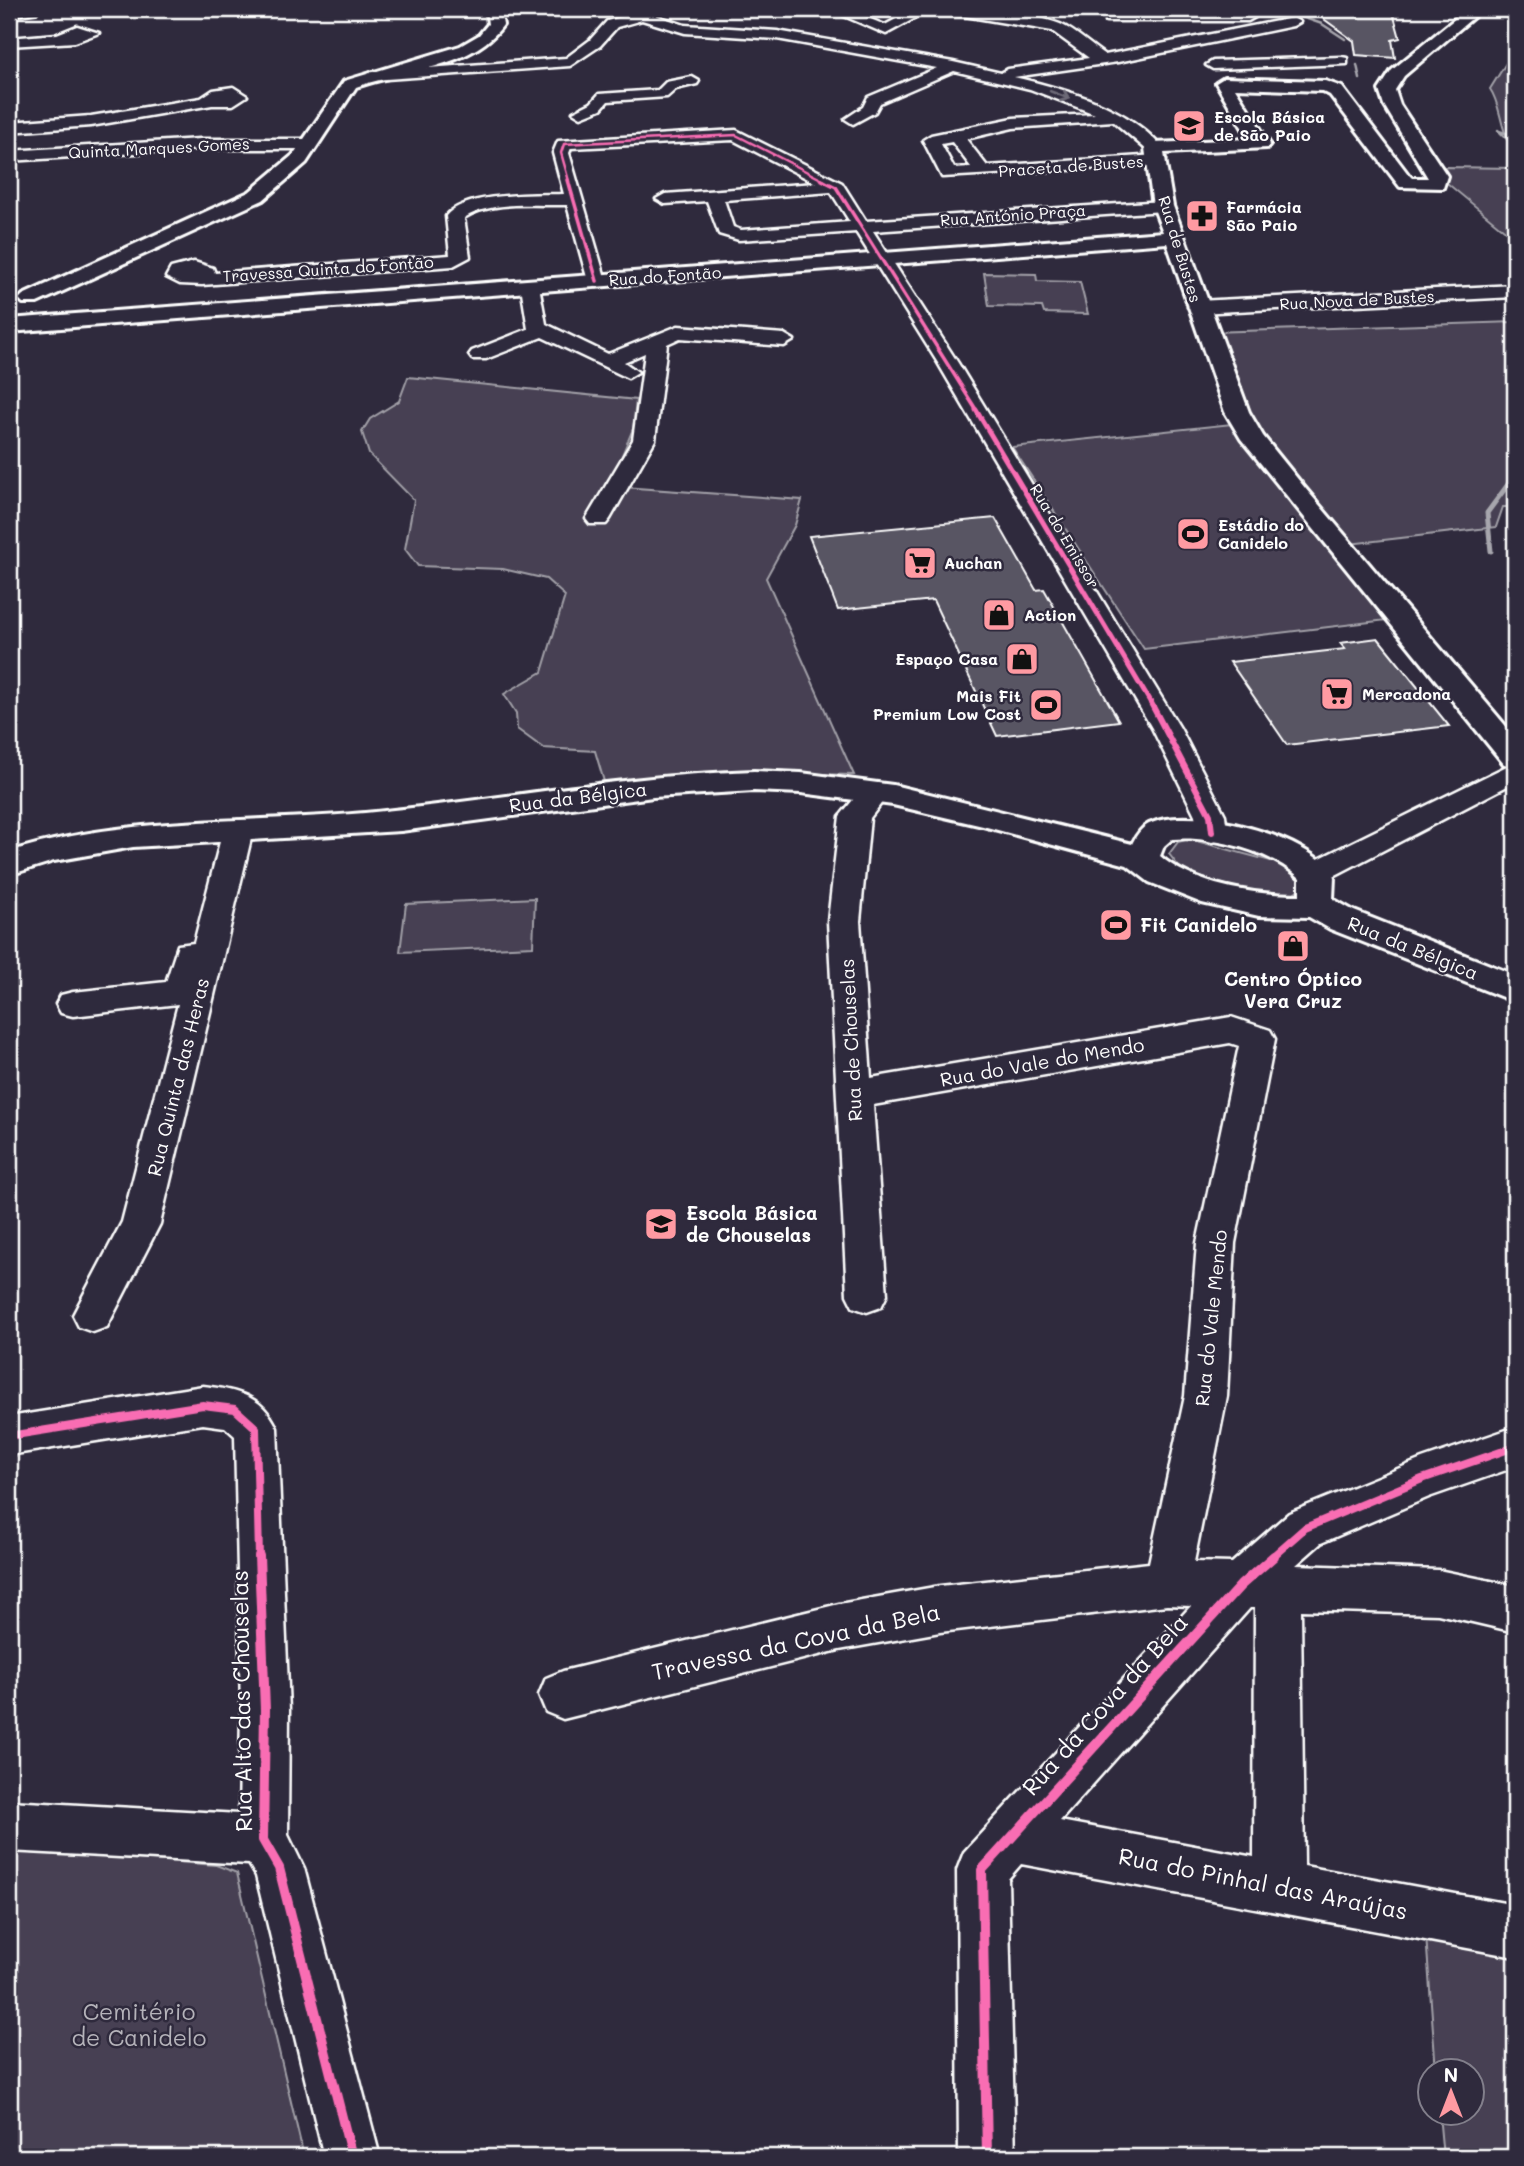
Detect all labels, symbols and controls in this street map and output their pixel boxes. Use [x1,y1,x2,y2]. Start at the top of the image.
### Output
one-way arrow [1048,90,1070,102]
place label: Escola Básica de São Paio [1214,106,1325,145]
school or university icon: Escola Básica de São Paio [1170,107,1208,145]
street label: Quinta Marques Gomes [68,132,250,163]
street label: Praceta de Bustes [998,150,1144,181]
street label: Rua de Bustes [1154,193,1207,305]
place label: Farmácia São Paio [1226,196,1302,235]
pharmacy icon: Farmácia São Paio [1183,197,1221,235]
street label: Rua António Praça [939,199,1087,230]
street label: Travessa Quinta do Fontão [222,251,434,286]
street label: Rua do Fontão [608,261,722,290]
street label: Rua Nova de Bustes [1279,285,1435,314]
street label: Rua do Emissor [1026,479,1105,592]
place label: Estádio do Canidelo [1218,514,1304,553]
sports icon: Estádio do Canidelo [1174,515,1212,553]
supermarket icon: Auchan [901,544,939,582]
place label: Auchan [944,552,1002,573]
shop icon: Action [980,596,1018,634]
place label: Action [1024,604,1076,625]
shop icon: Espaço Casa [1003,640,1041,678]
place label: Espaço Casa [895,648,998,669]
supermarket icon: Mercadona [1318,675,1356,713]
place label: Mercadona [1362,683,1451,704]
place label: Mais Fit Premium Low Cost [873,685,1021,724]
sports icon: Mais Fit Premium Low Cost [1027,686,1065,724]
street label: Rua da Bélgica [508,776,648,817]
sports icon: Fit Canidelo [1097,906,1135,944]
street label: Rua da Bélgica [1344,910,1482,985]
place label: Fit Canidelo [1140,912,1257,937]
shop icon: Centro Óptico Vera Cruz [1274,927,1312,965]
street label: Rua de Chouselas [834,958,867,1122]
place label: Centro Óptico Vera Cruz [1224,966,1362,1013]
street label: Rua Quinta das Heras [141,975,214,1179]
street label: Rua do Vale do Mendo [938,1031,1146,1092]
place label: Escola Básica de Chouselas [686,1200,818,1247]
school or university icon: Escola Básica de Chouselas [642,1205,680,1243]
street label: Rua do Vale Mendo [1189,1228,1232,1407]
street label: Rua Alto das Chouselas [224,1570,258,1832]
street label: Travessa da Cova da Bela [649,1596,943,1686]
street label: Rua da Cova da Bela [1015,1607,1194,1801]
street label: Rua do Pinhal das Araújas [1116,1840,1410,1926]
park label: Cemitério de Canidelo [72,1996,206,2052]
north arrow [1416,2058,1486,2128]
text: N [1444,2062,1458,2087]

